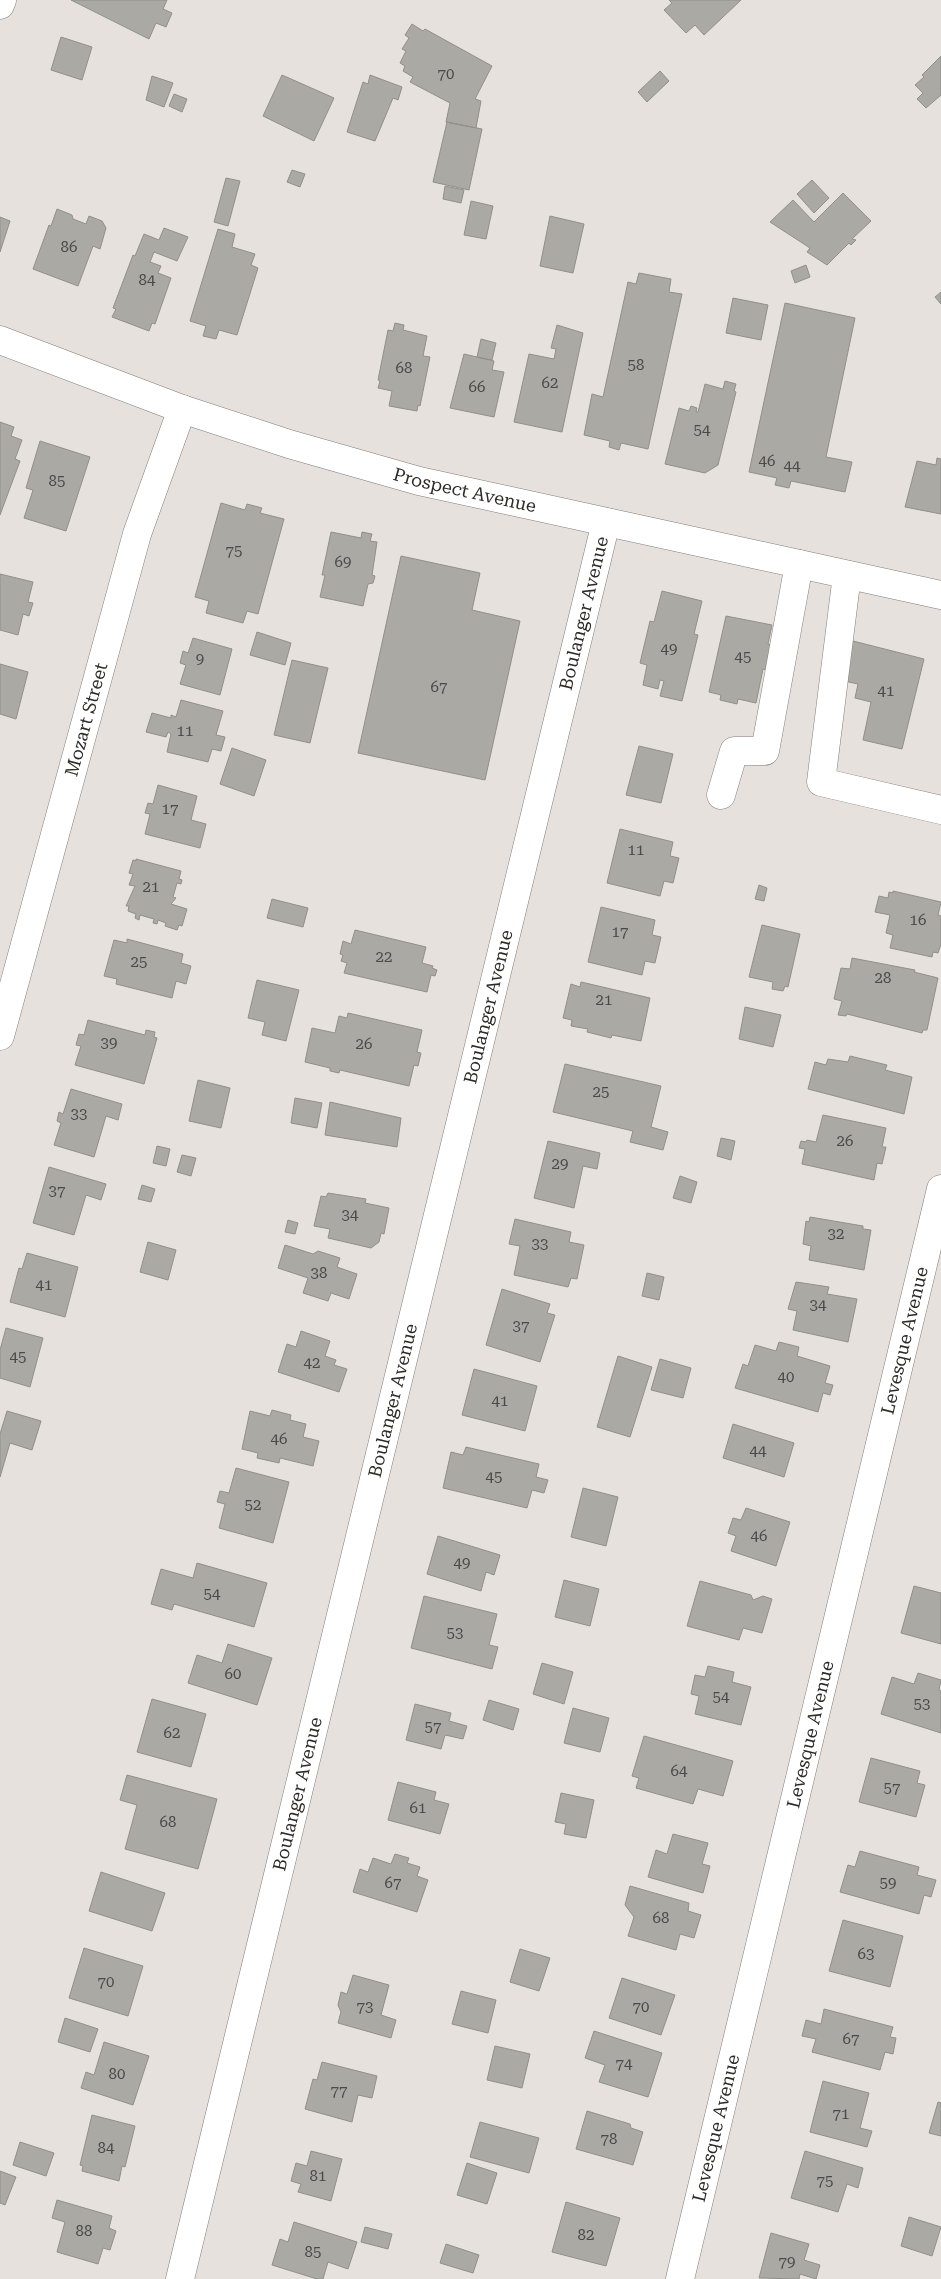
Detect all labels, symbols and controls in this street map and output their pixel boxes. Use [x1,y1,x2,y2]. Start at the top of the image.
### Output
house number: 70 [438,65,454,83]
house number: 86 [61,238,77,256]
house number: 84 [139,271,156,289]
house number: 58 [628,356,644,374]
house number: 68 [396,359,412,377]
house number: 62 [542,374,558,392]
house number: 66 [469,378,485,396]
house number: 54 [694,421,711,439]
house number: 46 [759,452,775,470]
house number: 44 [784,457,801,475]
street label: Prospect Avenue [391,463,538,516]
house number: 85 [49,472,65,490]
street label: Boulanger Avenue [555,534,612,692]
house number: 75 [226,542,242,560]
house number: 69 [335,553,351,571]
house number: 49 [661,640,677,658]
house number: 45 [735,648,751,666]
house number: 9 [196,650,204,668]
street label: Mozart Street [60,660,111,779]
house number: 67 [431,678,447,696]
house number: 41 [878,682,894,700]
house number: 11 [177,722,193,740]
house number: 17 [162,800,178,818]
house number: 11 [628,841,644,859]
house number: 21 [143,878,159,896]
house number: 16 [910,911,926,929]
house number: 17 [612,923,628,941]
street label: Boulanger Avenue [459,928,517,1086]
house number: 22 [376,948,392,966]
house number: 25 [131,953,147,971]
house number: 28 [875,969,891,987]
house number: 21 [596,991,612,1009]
house number: 39 [101,1034,117,1052]
house number: 26 [356,1035,372,1053]
house number: 25 [593,1083,609,1101]
house number: 33 [71,1105,87,1123]
house number: 26 [837,1132,853,1150]
house number: 29 [552,1155,568,1173]
house number: 37 [49,1182,65,1200]
house number: 34 [342,1206,359,1224]
house number: 32 [828,1225,844,1243]
house number: 33 [532,1235,548,1253]
house number: 38 [311,1264,327,1282]
street label: Levesque Avenue [876,1264,932,1416]
house number: 41 [36,1276,52,1294]
house number: 34 [810,1296,827,1314]
house number: 37 [513,1317,529,1335]
street label: Boulanger Avenue [364,1321,421,1479]
house number: 45 [10,1348,26,1366]
house number: 42 [304,1354,320,1372]
house number: 40 [778,1368,794,1386]
house number: 41 [492,1392,508,1410]
house number: 46 [271,1430,287,1448]
house number: 44 [750,1442,767,1460]
house number: 45 [486,1468,502,1486]
house number: 52 [245,1496,261,1514]
house number: 46 [751,1527,767,1545]
house number: 49 [454,1554,470,1572]
house number: 54 [204,1585,221,1603]
house number: 53 [447,1624,463,1642]
street label: Levesque Avenue [782,1658,838,1810]
house number: 60 [225,1665,241,1683]
house number: 54 [713,1688,730,1706]
house number: 53 [914,1695,930,1713]
street label: Boulanger Avenue [268,1715,326,1873]
house number: 57 [425,1718,441,1736]
house number: 62 [164,1724,180,1742]
house number: 64 [671,1762,688,1780]
house number: 57 [884,1779,900,1797]
house number: 61 [410,1799,426,1817]
house number: 68 [160,1813,176,1831]
house number: 67 [385,1874,401,1892]
house number: 59 [880,1874,896,1892]
house number: 68 [653,1909,669,1927]
house number: 63 [858,1945,874,1963]
house number: 70 [98,1973,114,1991]
house number: 73 [357,1998,373,2016]
house number: 70 [633,1998,649,2016]
house number: 67 [843,2030,859,2048]
street label: Levesque Avenue [688,2052,743,2204]
house number: 74 [616,2055,633,2073]
house number: 80 [109,2065,125,2083]
house number: 77 [331,2082,347,2100]
house number: 71 [833,2105,849,2123]
house number: 78 [601,2130,617,2148]
house number: 84 [98,2139,115,2157]
house number: 81 [310,2167,326,2185]
house number: 75 [817,2172,833,2190]
house number: 88 [76,2222,92,2240]
house number: 82 [578,2226,594,2244]
house number: 85 [305,2243,321,2261]
house number: 79 [779,2253,795,2271]

